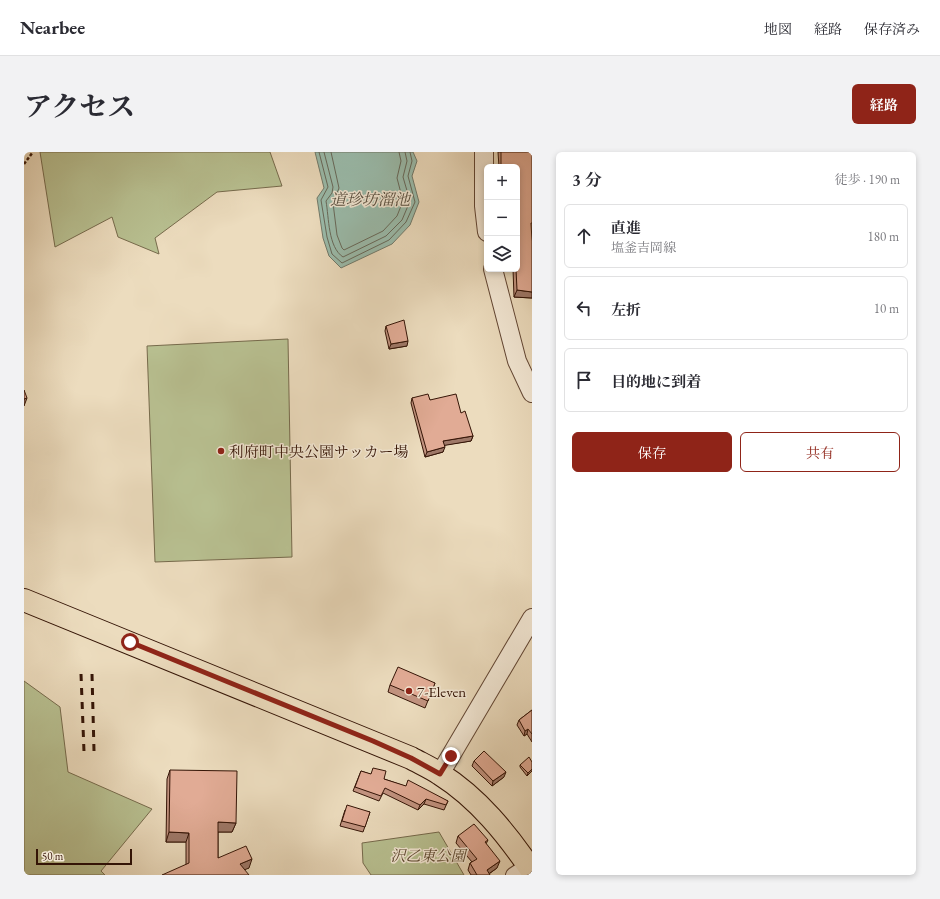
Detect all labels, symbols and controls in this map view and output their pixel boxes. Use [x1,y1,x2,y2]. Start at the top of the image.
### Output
text: Nearbee [20,15,85,40]
text: 地図 [764,20,792,38]
text: 経路 [814,20,842,38]
text: 保存済み [864,20,920,38]
button: 経路 [852,84,916,124]
text: アクセス [24,88,135,124]
map controls [484,164,520,272]
button: + [484,164,520,200]
text: 3 分 [572,169,602,191]
text: 徒歩 · 190 m [835,171,900,188]
water label: 道珍坊溜池 [330,189,412,210]
button: − [484,200,520,236]
text: 直進 [611,218,641,237]
icon: ahead [573,225,595,247]
text: 180 m [868,228,899,245]
button: layers [484,236,520,272]
text: 塩釜吉岡線 [611,239,676,256]
icon: left [573,297,595,319]
text: 左折 [611,300,641,319]
text: 10 m [874,300,899,317]
icon: arrive [573,369,595,391]
text: 目的地に到着 [611,372,701,391]
button: 保存 [572,432,732,472]
button: 共有 [740,432,900,472]
place label: 利府町中央公園サッカー場 [229,442,409,461]
marker: 利府町中央公園サッカー場 [216,446,226,456]
route start [121,633,139,651]
place label: 7-Eleven [417,682,466,701]
marker: 7-Eleven [404,686,414,696]
route end [442,747,460,765]
park label: 沢乙東公園 [390,846,468,865]
scale bar [36,847,132,866]
text: 50 m [42,849,63,863]

